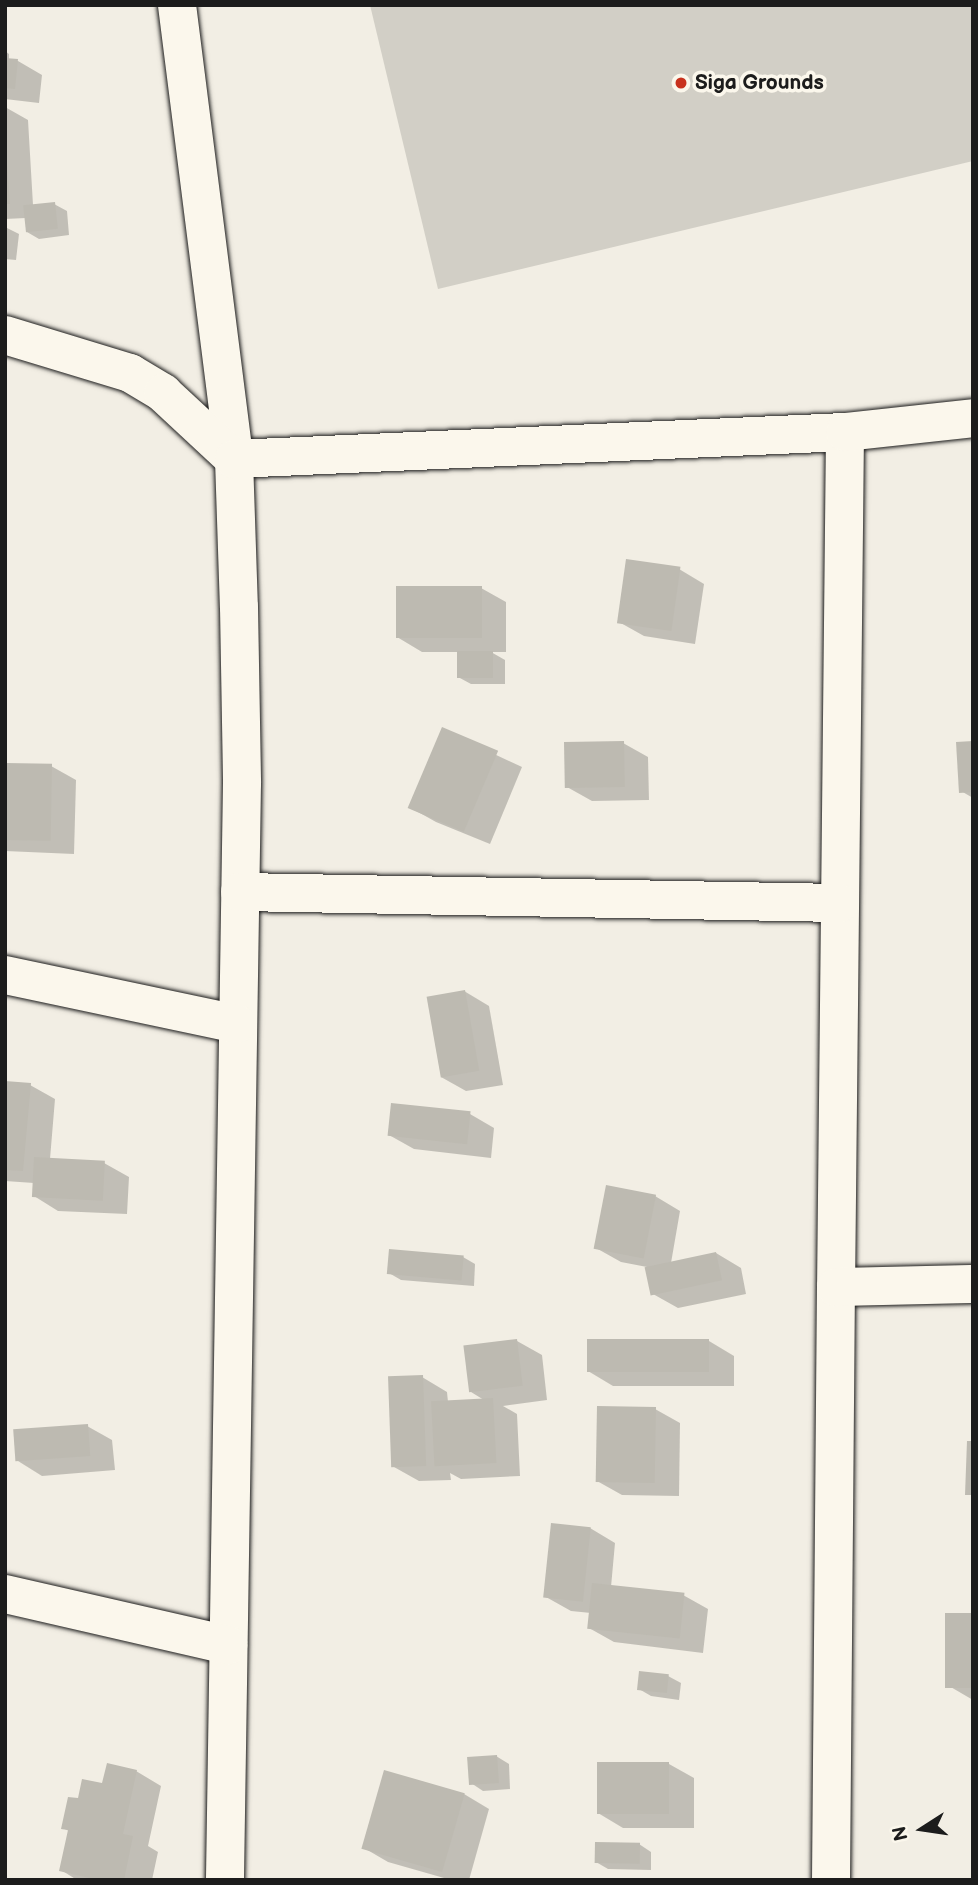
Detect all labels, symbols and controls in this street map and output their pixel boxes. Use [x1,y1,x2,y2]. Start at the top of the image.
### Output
place label: Siga Grounds [695,70,824,96]
marker: Siga Grounds [673,75,689,91]
north arrow [887,1794,957,1864]
text: N [888,1824,914,1843]

